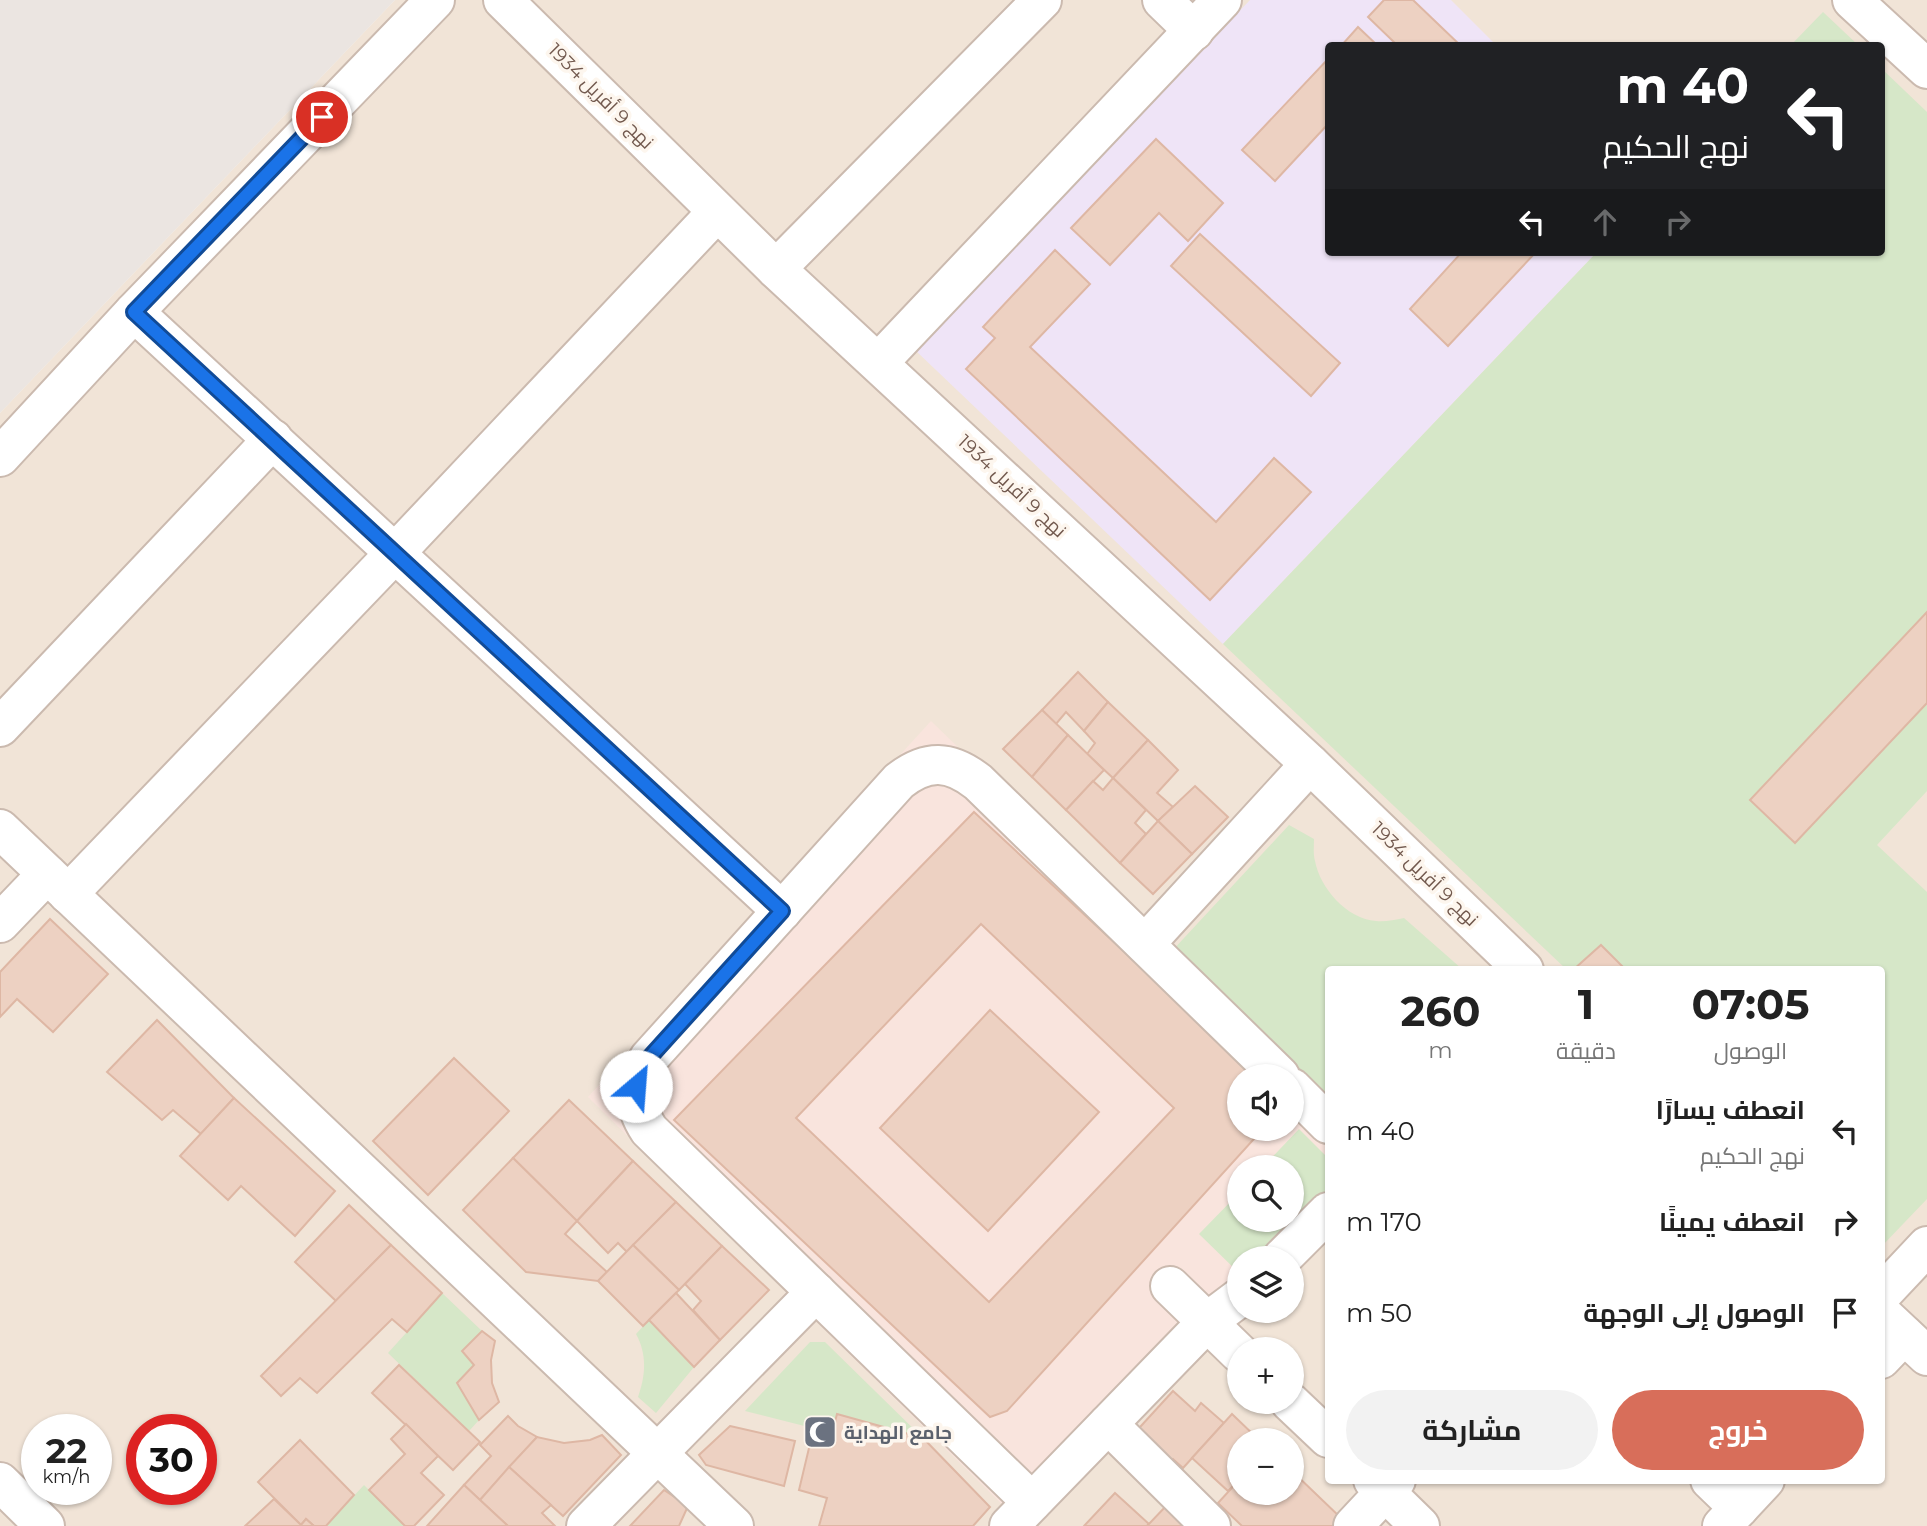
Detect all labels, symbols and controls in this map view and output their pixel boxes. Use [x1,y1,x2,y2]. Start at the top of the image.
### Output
street label: نهج 9 أفريل 1934 [542,38,659,155]
text: 40 m [1617,56,1749,115]
icon: left [1773,70,1864,161]
pin [292,87,352,147]
icon: arrive [303,98,341,136]
text: نهج الحكيم [1603,127,1749,166]
icon: left [1513,203,1551,241]
icon: ahead [1586,203,1624,241]
icon: right [1659,203,1697,241]
street label: نهج 9 أفريل 1934 [952,430,1071,544]
street label: نهج 9 أفريل 1934 [1365,817,1483,932]
text: 1 [1578,978,1594,1030]
text: 07:05 [1691,978,1810,1030]
text: 260 [1401,985,1481,1037]
text: m [1428,1036,1453,1064]
text: دقيقة [1556,1037,1616,1065]
text: الوصول [1714,1037,1787,1065]
position arrow [599,1049,673,1123]
map controls [1227,1064,1304,1505]
button: sound [1227,1064,1304,1141]
text: انعطف يسارًا [1656,1094,1805,1126]
icon: left [1826,1112,1864,1150]
text: 40 m [1346,1115,1415,1147]
text: نهج الحكيم [1700,1142,1805,1170]
button: search [1227,1155,1304,1232]
icon: right [1826,1203,1864,1241]
text: 170 m [1346,1206,1422,1238]
text: انعطف يمينًا [1659,1206,1805,1238]
button: layers [1227,1246,1304,1323]
icon: arrive [1826,1294,1864,1332]
text: 50 m [1346,1297,1412,1329]
text: الوصول إلى الوجهة [1583,1297,1805,1329]
button: + [1227,1337,1304,1414]
button: مشاركة [1346,1390,1598,1470]
button: خروج [1612,1390,1864,1470]
mosque icon: جامع الهداية [801,1413,839,1451]
speed limit sign: 30 [126,1414,217,1505]
place label: جامع الهداية [844,1421,952,1446]
button: − [1227,1428,1304,1505]
text: 22 [46,1429,87,1472]
text: km/h [42,1466,91,1488]

